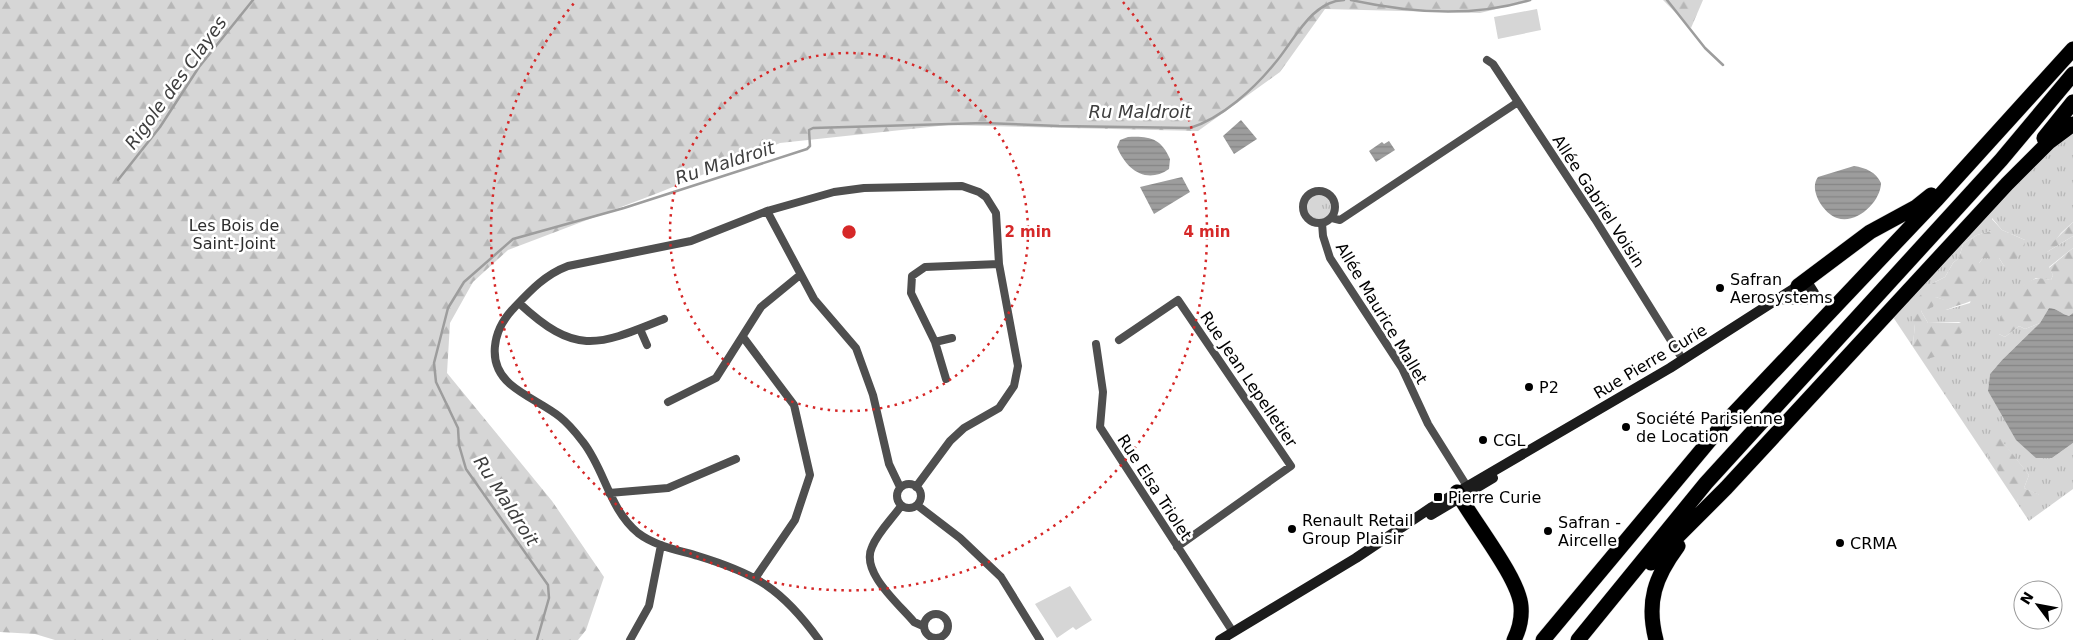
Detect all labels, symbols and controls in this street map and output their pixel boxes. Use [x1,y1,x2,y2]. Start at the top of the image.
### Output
water label: Rigole des Clayes [120,12,231,153]
water label: Ru Maldroit [1088,101,1192,122]
street label: Allée Gabriel Voisin [1549,131,1649,271]
water label: Ru Maldroit [673,136,778,188]
park label: Les Bois de Saint-Joint [189,216,279,253]
centre of rings [840,223,858,241]
text: 2 min [1004,223,1052,241]
text: 4 min [1183,223,1231,241]
street label: Allée Maurice Mallet [1332,239,1431,387]
place label: Safran Aerosystems [1730,270,1833,307]
marker: Safran Aerosystems [1714,282,1726,294]
street label: Rue Jean Lepelletier [1196,308,1301,451]
street label: Rue Pierre Curie [1590,320,1710,403]
place label: P2 [1539,378,1559,397]
marker: P2 [1523,381,1535,393]
place label: Société Parisienne de Location [1636,409,1783,446]
marker: Société Parisienne de Location [1620,421,1632,433]
street label: Rue Elsa Triolet [1113,431,1196,544]
place label: CGL [1493,431,1526,450]
marker: CGL [1477,434,1489,446]
water label: Ru Maldroit [470,452,544,550]
place label: Pierre Curie [1448,488,1541,507]
marker: Pierre Curie [1432,491,1444,503]
place label: Renault Retail Group Plaisir [1302,511,1413,548]
place label: Safran - Aircelle [1558,513,1621,550]
marker: Renault Retail Group Plaisir [1286,523,1298,535]
marker: Safran - Aircelle [1542,525,1554,537]
place label: CRMA [1850,534,1897,553]
marker: CRMA [1834,537,1846,549]
north arrow [2013,580,2063,630]
text: N [2017,589,2037,607]

